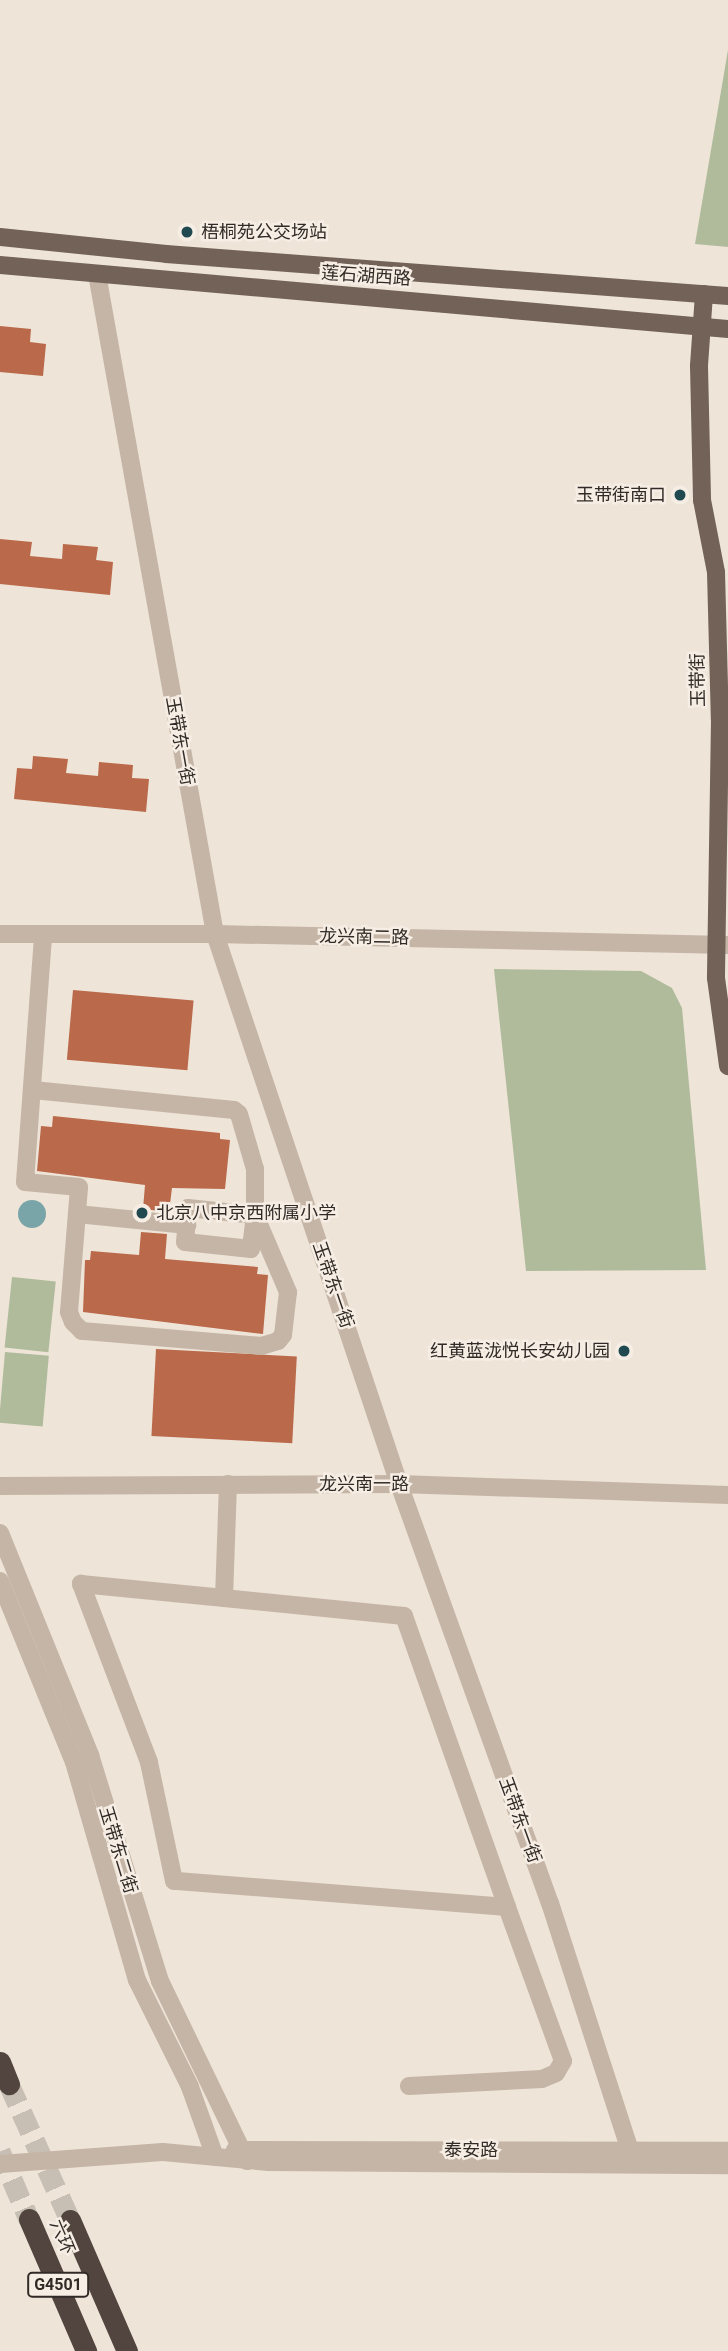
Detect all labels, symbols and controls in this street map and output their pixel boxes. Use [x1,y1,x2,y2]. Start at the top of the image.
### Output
place label: 梧桐苑公交场站 [201,221,327,243]
marker: 梧桐苑公交场站 [179,224,195,240]
street label: 莲石湖西路 [320,262,412,290]
place label: 玉带街南口 [576,484,666,506]
marker: 玉带街南口 [672,487,688,503]
street label: 玉带街 [687,653,709,707]
street label: 玉带东一街 [162,695,198,787]
street label: 龙兴南二路 [319,925,409,949]
place label: 北京八中京西附属小学 [156,1202,336,1224]
marker: 北京八中京西附属小学 [134,1205,150,1221]
street label: 玉带东一街 [308,1239,358,1331]
place label: 红黄蓝泷悦长安幼儿园 [430,1340,610,1362]
marker: 红黄蓝泷悦长安幼儿园 [616,1343,632,1359]
street label: 龙兴南一路 [319,1473,409,1495]
street label: 玉带东一街 [494,1774,546,1866]
street label: 玉带东二街 [95,1804,141,1896]
street label: 泰安路 [444,2139,498,2161]
street label: 六环 [45,2216,79,2258]
road number: G4501 [27,2272,90,2298]

